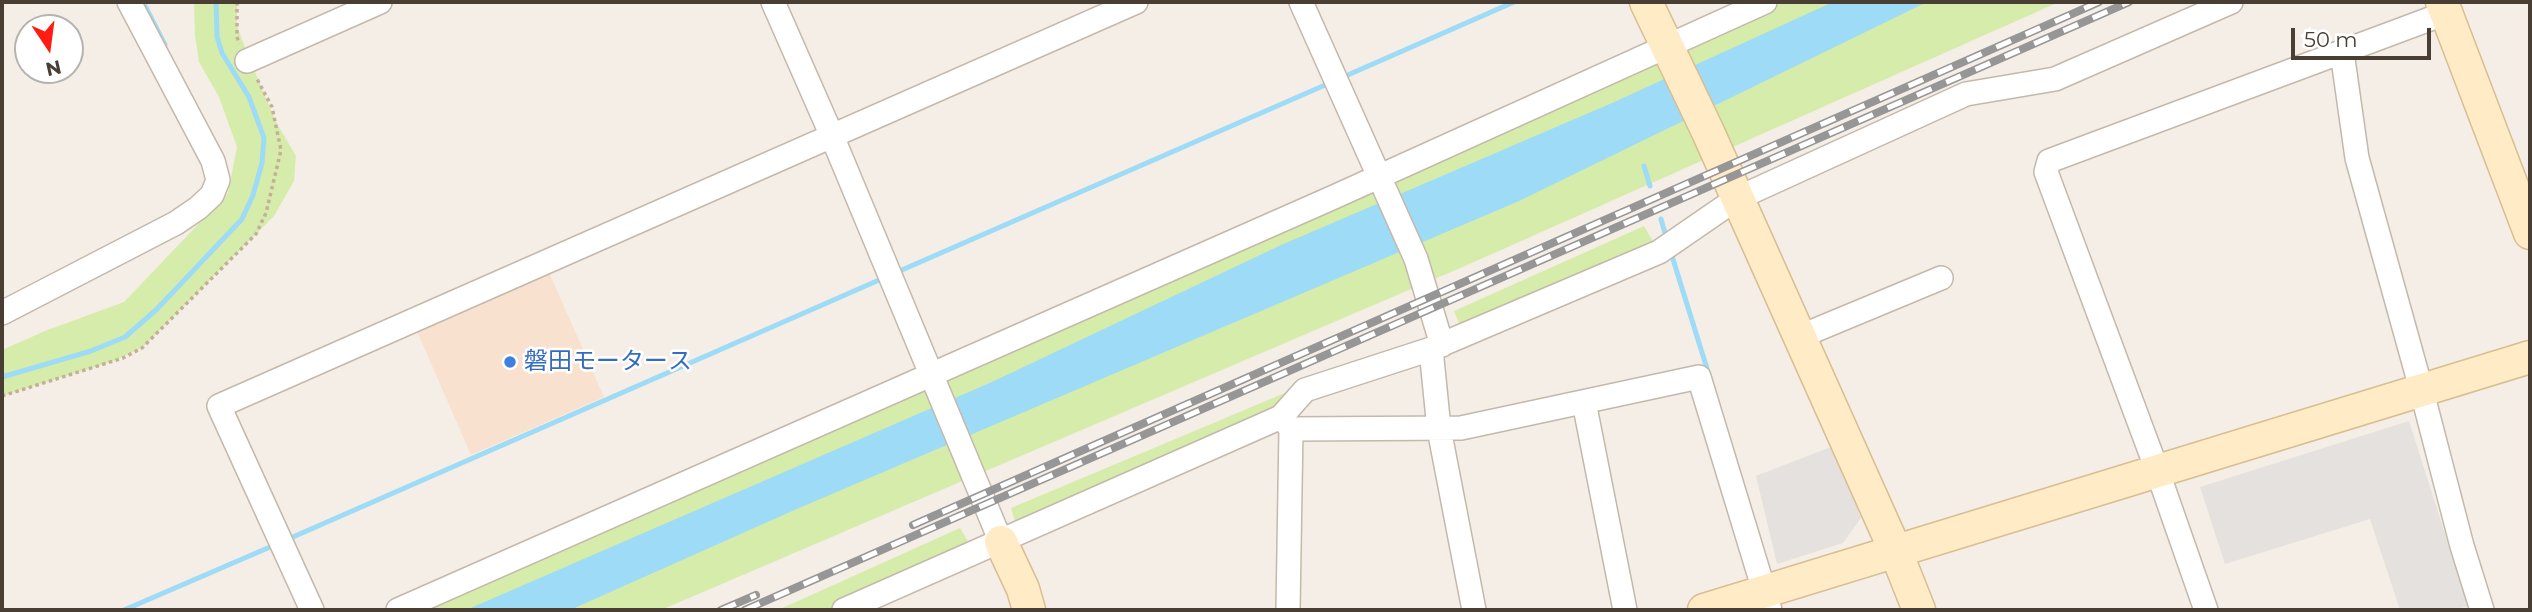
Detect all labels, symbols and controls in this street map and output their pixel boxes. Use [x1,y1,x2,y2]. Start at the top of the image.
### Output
north arrow [14,14,84,84]
scale bar [2294,14,2434,58]
text: 50 m [2304,27,2358,52]
text: N [43,55,63,81]
place label: 磐田モータース [524,348,692,376]
marker: 磐田モータース [502,354,518,370]

